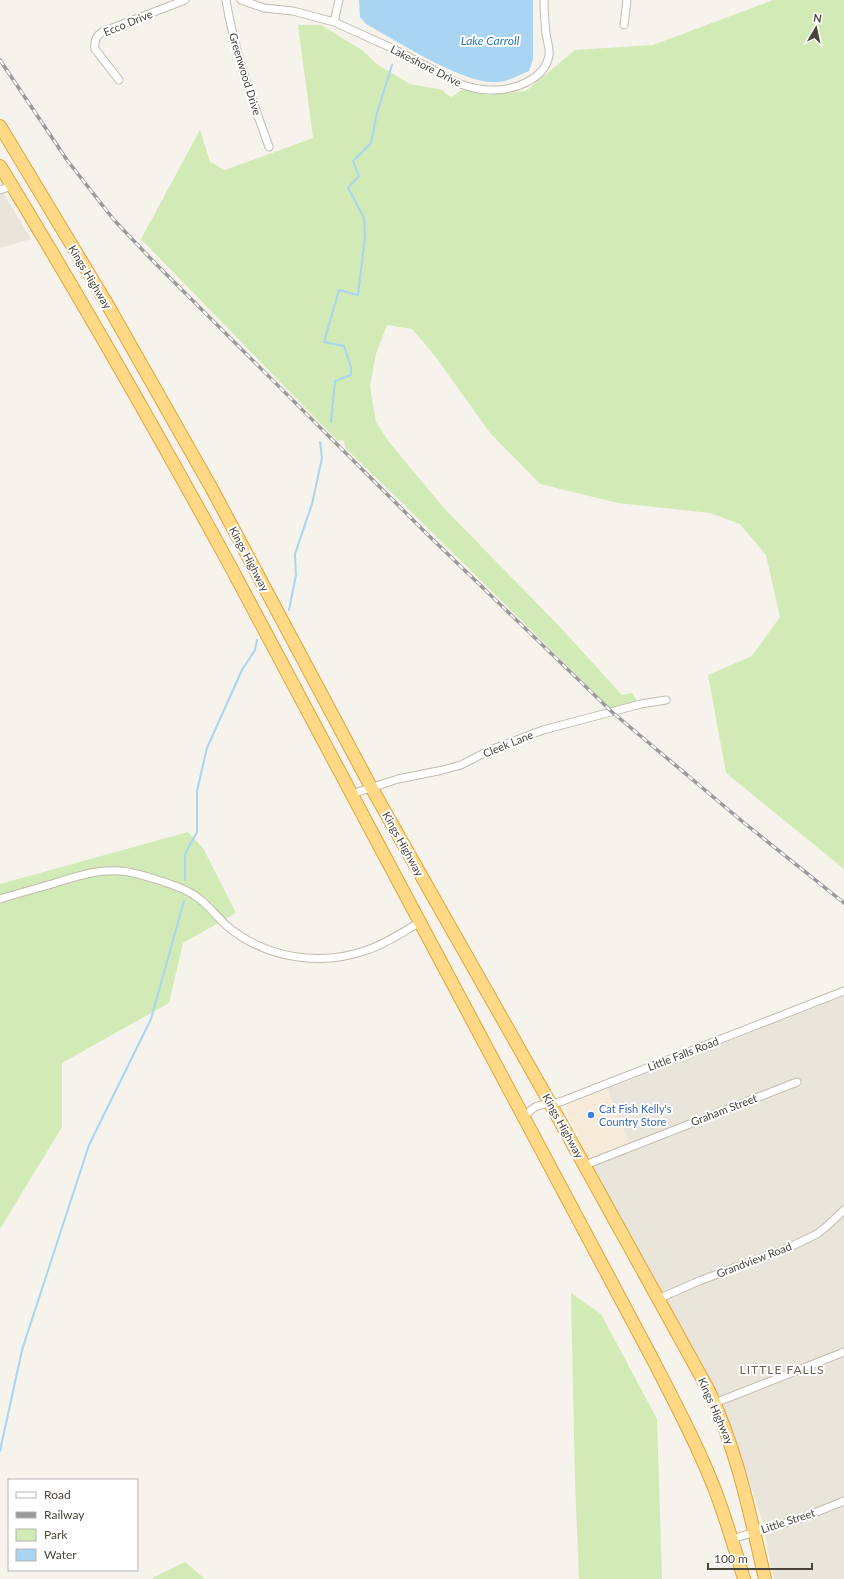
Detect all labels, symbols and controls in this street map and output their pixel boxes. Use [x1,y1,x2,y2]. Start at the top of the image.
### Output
street label: Ecco Drive [101,7,154,38]
north arrow [796,8,836,48]
text: N [812,11,823,25]
street label: Greenwood Drive [227,31,264,117]
water label: Lake Carroll [461,33,520,48]
street label: Lakeshore Drive [389,42,464,89]
street label: Kings Highway [66,243,115,311]
street label: Kings Highway [227,524,272,594]
street label: Cleek Lane [481,728,535,759]
street label: Kings Highway [380,809,427,879]
street label: Little Falls Road [645,1034,720,1073]
street label: Kings Highway [540,1091,587,1161]
street label: Graham Street [689,1091,759,1128]
place label: Cat Fish Kelly's Country Store [599,1102,672,1128]
marker: Cat Fish Kelly's Country Store [586,1110,596,1120]
street label: Grandview Road [714,1239,793,1280]
district label: LITTLE FALLS [740,1362,824,1377]
street label: Kings Highway [696,1375,737,1447]
legend [8,1479,138,1571]
text: Road [44,1487,71,1502]
street label: Little Street [759,1506,817,1535]
text: Railway [44,1507,85,1522]
text: Park [44,1527,68,1542]
scale bar [708,1545,812,1571]
text: Water [44,1547,77,1562]
text: 100 m [714,1551,748,1566]

